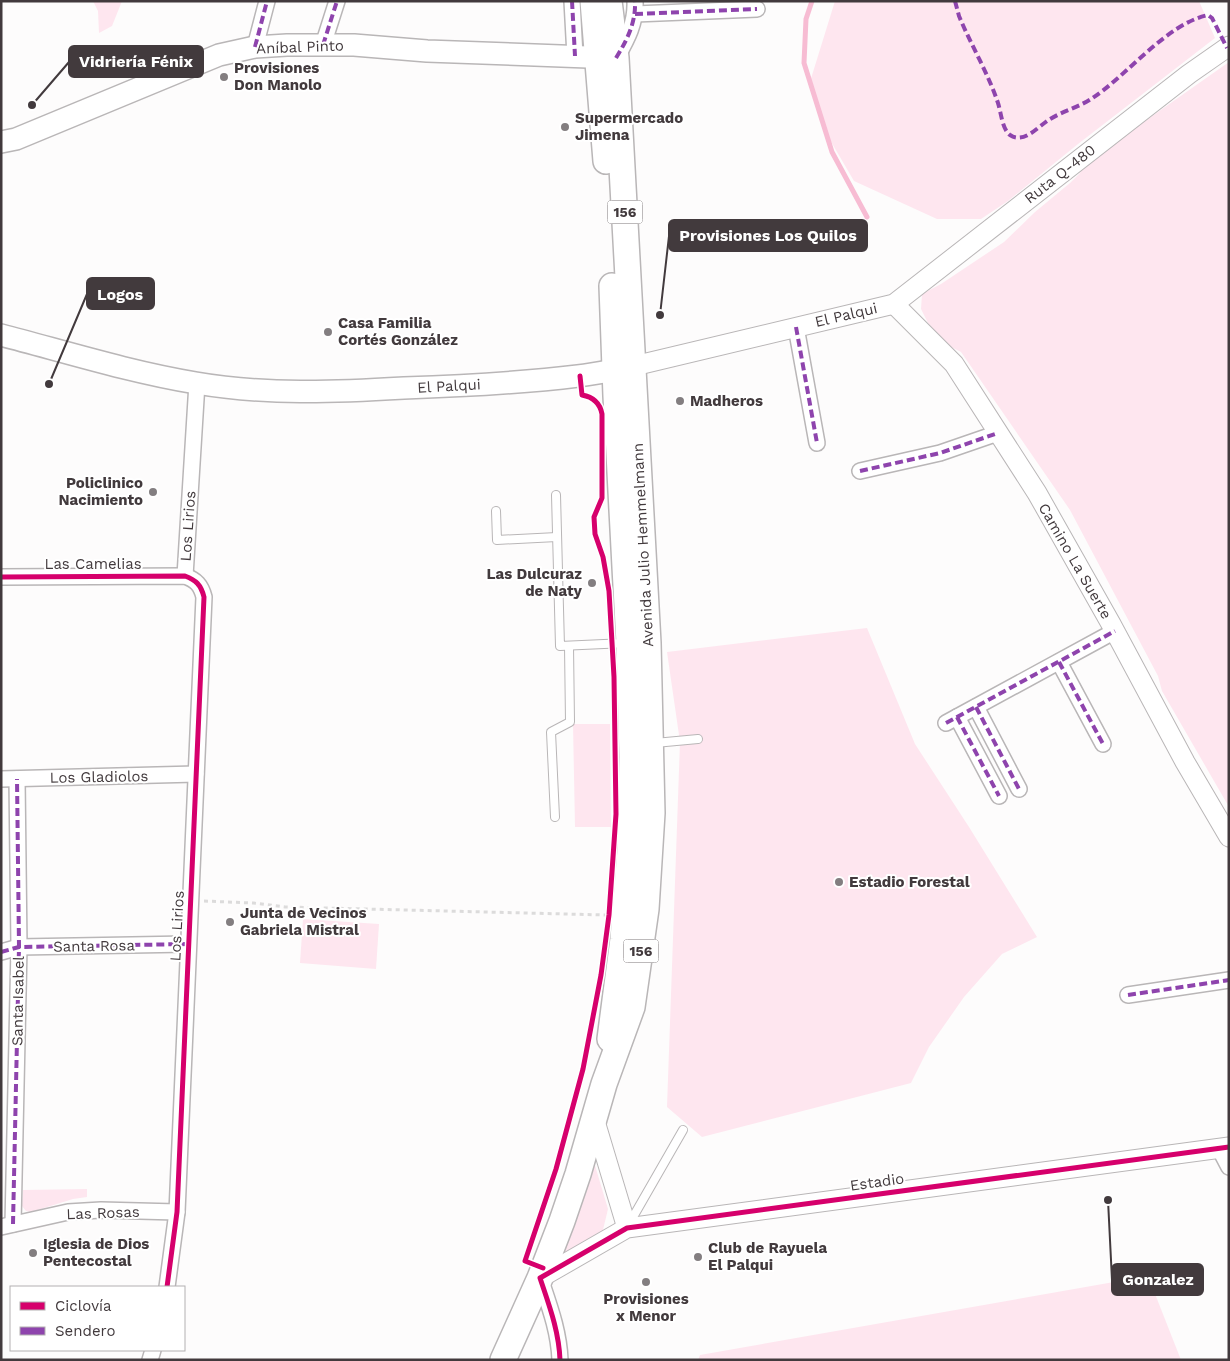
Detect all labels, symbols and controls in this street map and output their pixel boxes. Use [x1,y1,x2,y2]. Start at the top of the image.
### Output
street label: Aníbal Pinto [256,36,344,58]
callout: Vidriería Fénix [69,46,203,77]
text: Vidriería Fénix [79,52,194,71]
place label: Provisiones Don Manolo [234,59,322,94]
marker: Provisiones Don Manolo [218,71,230,83]
place label: Supermercado Jimena [575,109,683,144]
marker: Supermercado Jimena [559,121,571,133]
street label: Ruta Q-480 [1021,141,1099,207]
road number: 156 [608,200,642,223]
callout: Provisiones Los Quilos [669,220,867,251]
text: Provisiones Los Quilos [679,226,857,245]
callout: Logos [87,278,154,309]
text: Logos [97,285,144,304]
street label: El Palqui [813,299,879,331]
place label: Casa Familia Cortés González [338,314,458,349]
marker: Casa Familia Cortés González [322,326,334,338]
street label: El Palqui [417,375,481,397]
place label: Madheros [690,392,763,410]
marker: Madheros [674,395,686,407]
street label: Avenida Julio Hemmelmann [629,442,657,648]
place label: Policlinico Nacimiento [58,474,143,509]
marker: Policlinico Nacimiento [147,486,159,498]
street label: Los Lirios [177,490,199,562]
street label: Camino La Suerte [1035,500,1115,622]
street label: Las Camelias [44,555,142,573]
place label: Las Dulcuraz de Naty [486,565,583,600]
marker: Las Dulcuraz de Naty [586,577,598,589]
street label: Los Gladiolos [50,767,149,787]
place label: Estadio Forestal [849,873,970,891]
marker: Estadio Forestal [833,876,845,888]
street label: Los Lirios [166,890,188,962]
place label: Junta de Vecinos Gabriela Mistral [240,904,366,939]
marker: Junta de Vecinos Gabriela Mistral [224,916,236,928]
street label: Santa Rosa [53,936,136,956]
road number: 156 [624,939,658,962]
street label: Santa Isabel [8,955,28,1046]
street label: Estadio [849,1169,905,1195]
street label: Las Rosas [66,1203,140,1223]
place label: Iglesia de Dios Pentecostal [43,1235,149,1270]
place label: Club de Rayuela El Palqui [708,1239,827,1274]
marker: Iglesia de Dios Pentecostal [27,1247,39,1259]
marker: Club de Rayuela El Palqui [692,1251,704,1263]
callout: Gonzalez [1112,1264,1203,1295]
text: Gonzalez [1122,1270,1194,1289]
marker: Provisiones x Menor [640,1276,652,1288]
legend [10,1286,185,1351]
place label: Provisiones x Menor [603,1290,689,1325]
text: Ciclovía [55,1297,112,1315]
text: Sendero [55,1322,116,1340]

